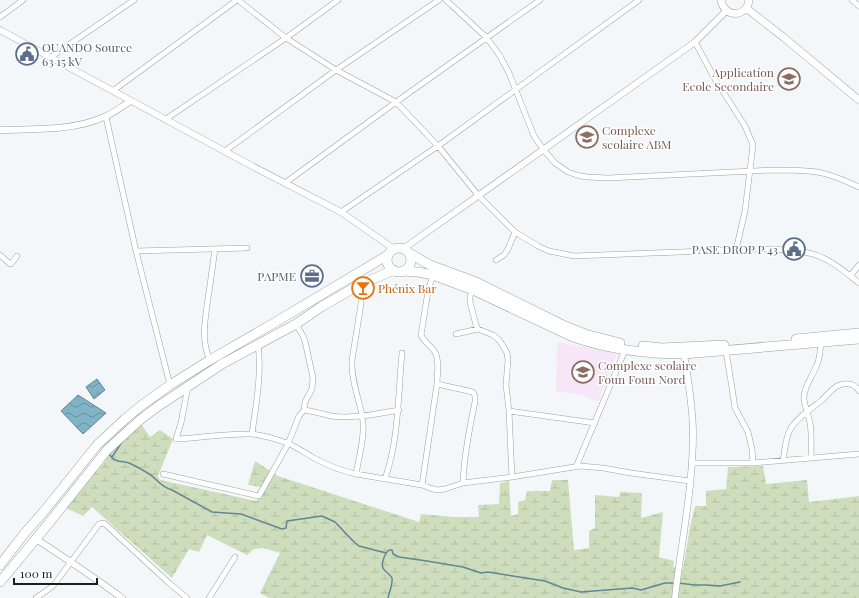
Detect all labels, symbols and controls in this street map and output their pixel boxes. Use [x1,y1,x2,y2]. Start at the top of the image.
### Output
place label: OUANDO Source 63 15 kV [42,39,132,69]
public building icon: OUANDO Source 63 15 kV [14,41,40,67]
place label: Applicatíon Ecole Secondaire [682,64,774,94]
school or university icon: Applicatíon Ecole Secondaire [776,66,802,92]
place label: Complexe scolaire ABM [602,122,672,152]
school or university icon: Complexe scolaire ABM [574,124,600,150]
public building icon: PASE DROP P 43 [781,236,807,262]
place label: PASE DROP P 43 [692,241,778,257]
office icon: PAPME [299,263,325,289]
place label: PAPME [257,268,296,284]
bar icon: Phénix Bar [350,275,376,301]
place label: Phénix Bar [378,280,437,296]
place label: Complexe scolaire Foun Foun Nord [598,357,697,387]
school or university icon: Complexe scolaire Foun Foun Nord [570,359,596,385]
scale bar [14,560,97,586]
text: 100 m [20,565,53,581]

